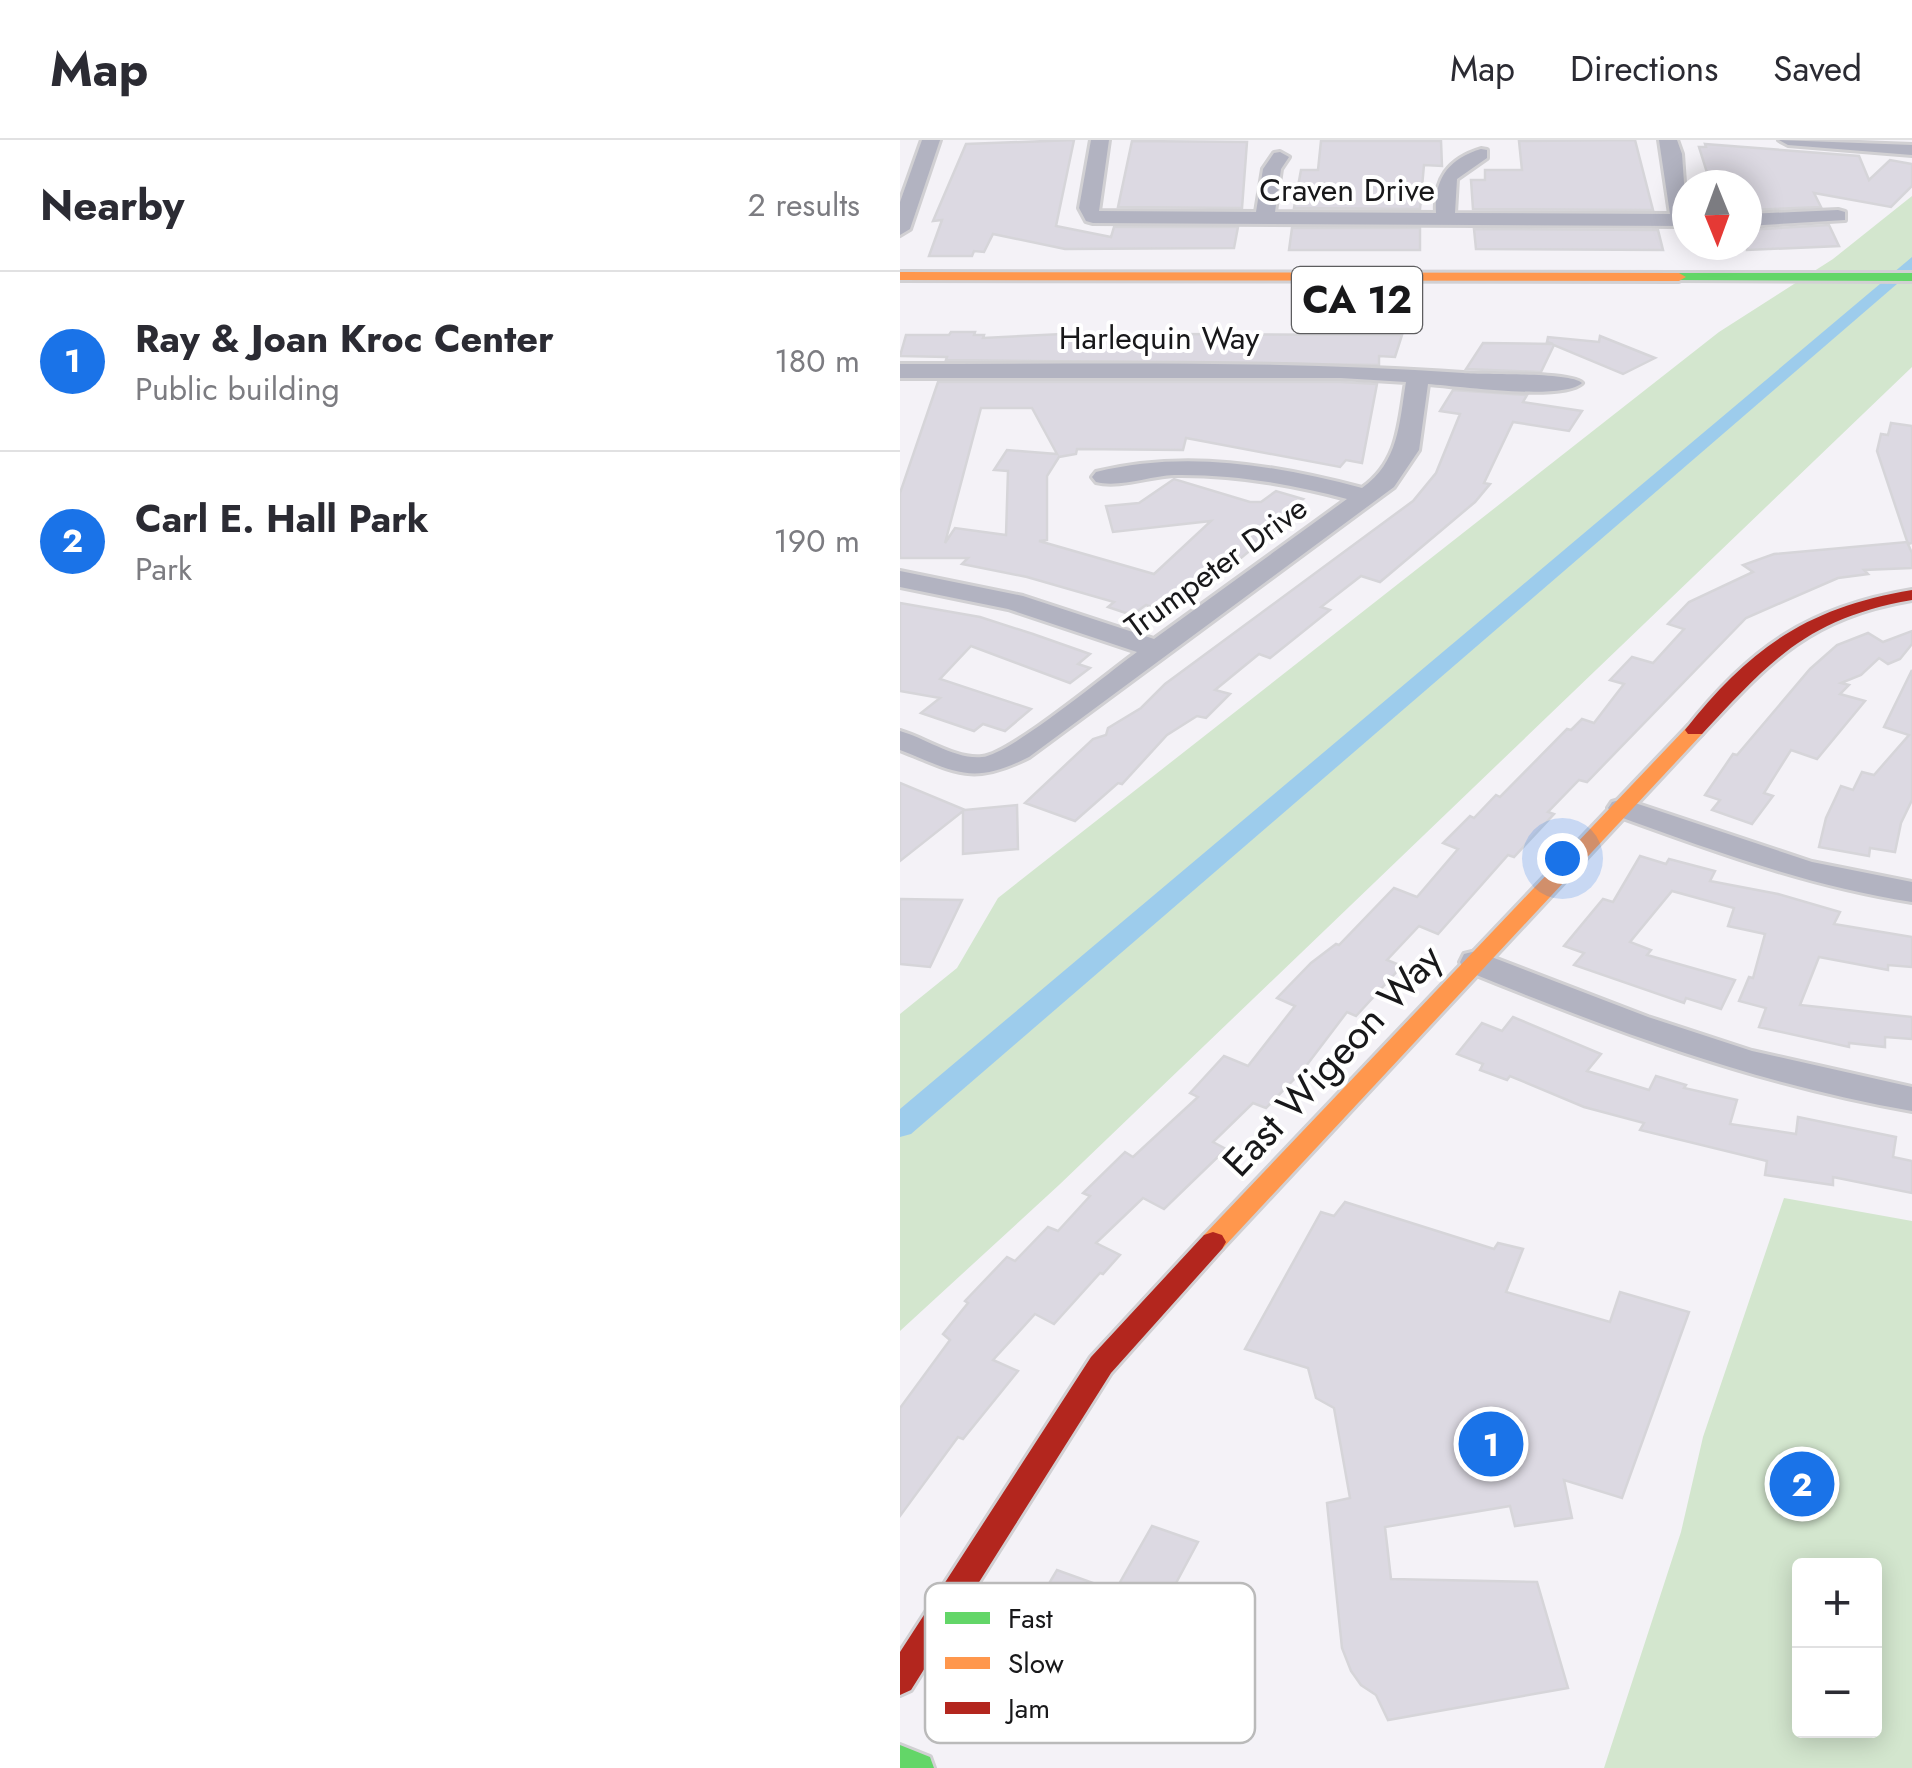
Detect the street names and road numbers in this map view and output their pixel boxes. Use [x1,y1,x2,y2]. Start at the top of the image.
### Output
street label: Craven Drive [1259,167,1435,213]
road number: CA 12 [1292,267,1422,333]
street label: Harlequin Way [1059,315,1260,361]
street label: Trumpeter Drive [1115,485,1317,649]
street label: East Wigeon Way [1209,930,1456,1189]

